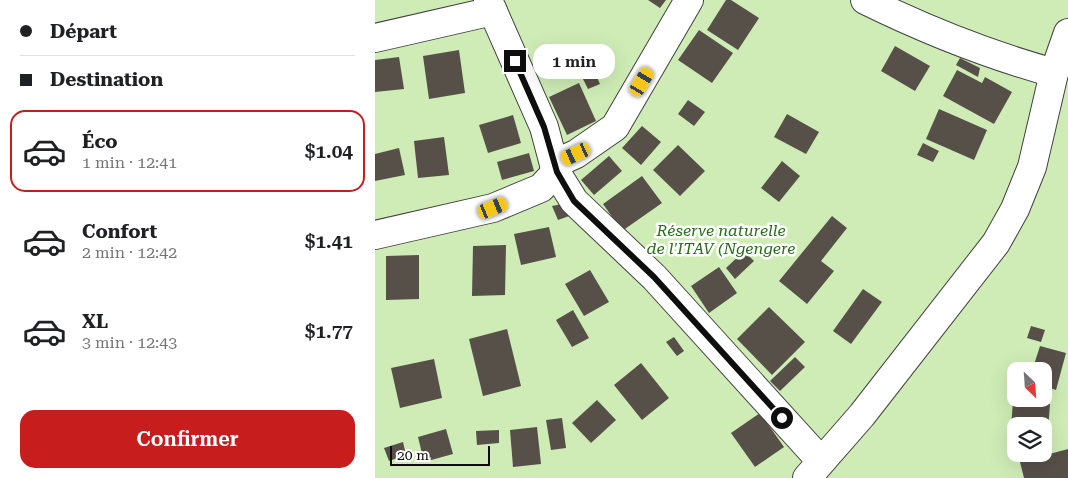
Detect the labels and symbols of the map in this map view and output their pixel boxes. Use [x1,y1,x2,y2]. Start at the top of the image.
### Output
callout: 1 min [533,44,615,78]
route end [504,50,526,72]
car [627,65,656,99]
car [559,141,592,167]
car [476,195,509,221]
park label: Réserve naturelle de l'ITAV (Ngengere [647,221,795,258]
north arrow [1007,362,1053,408]
route start [771,407,793,429]
scale bar [390,443,490,466]

